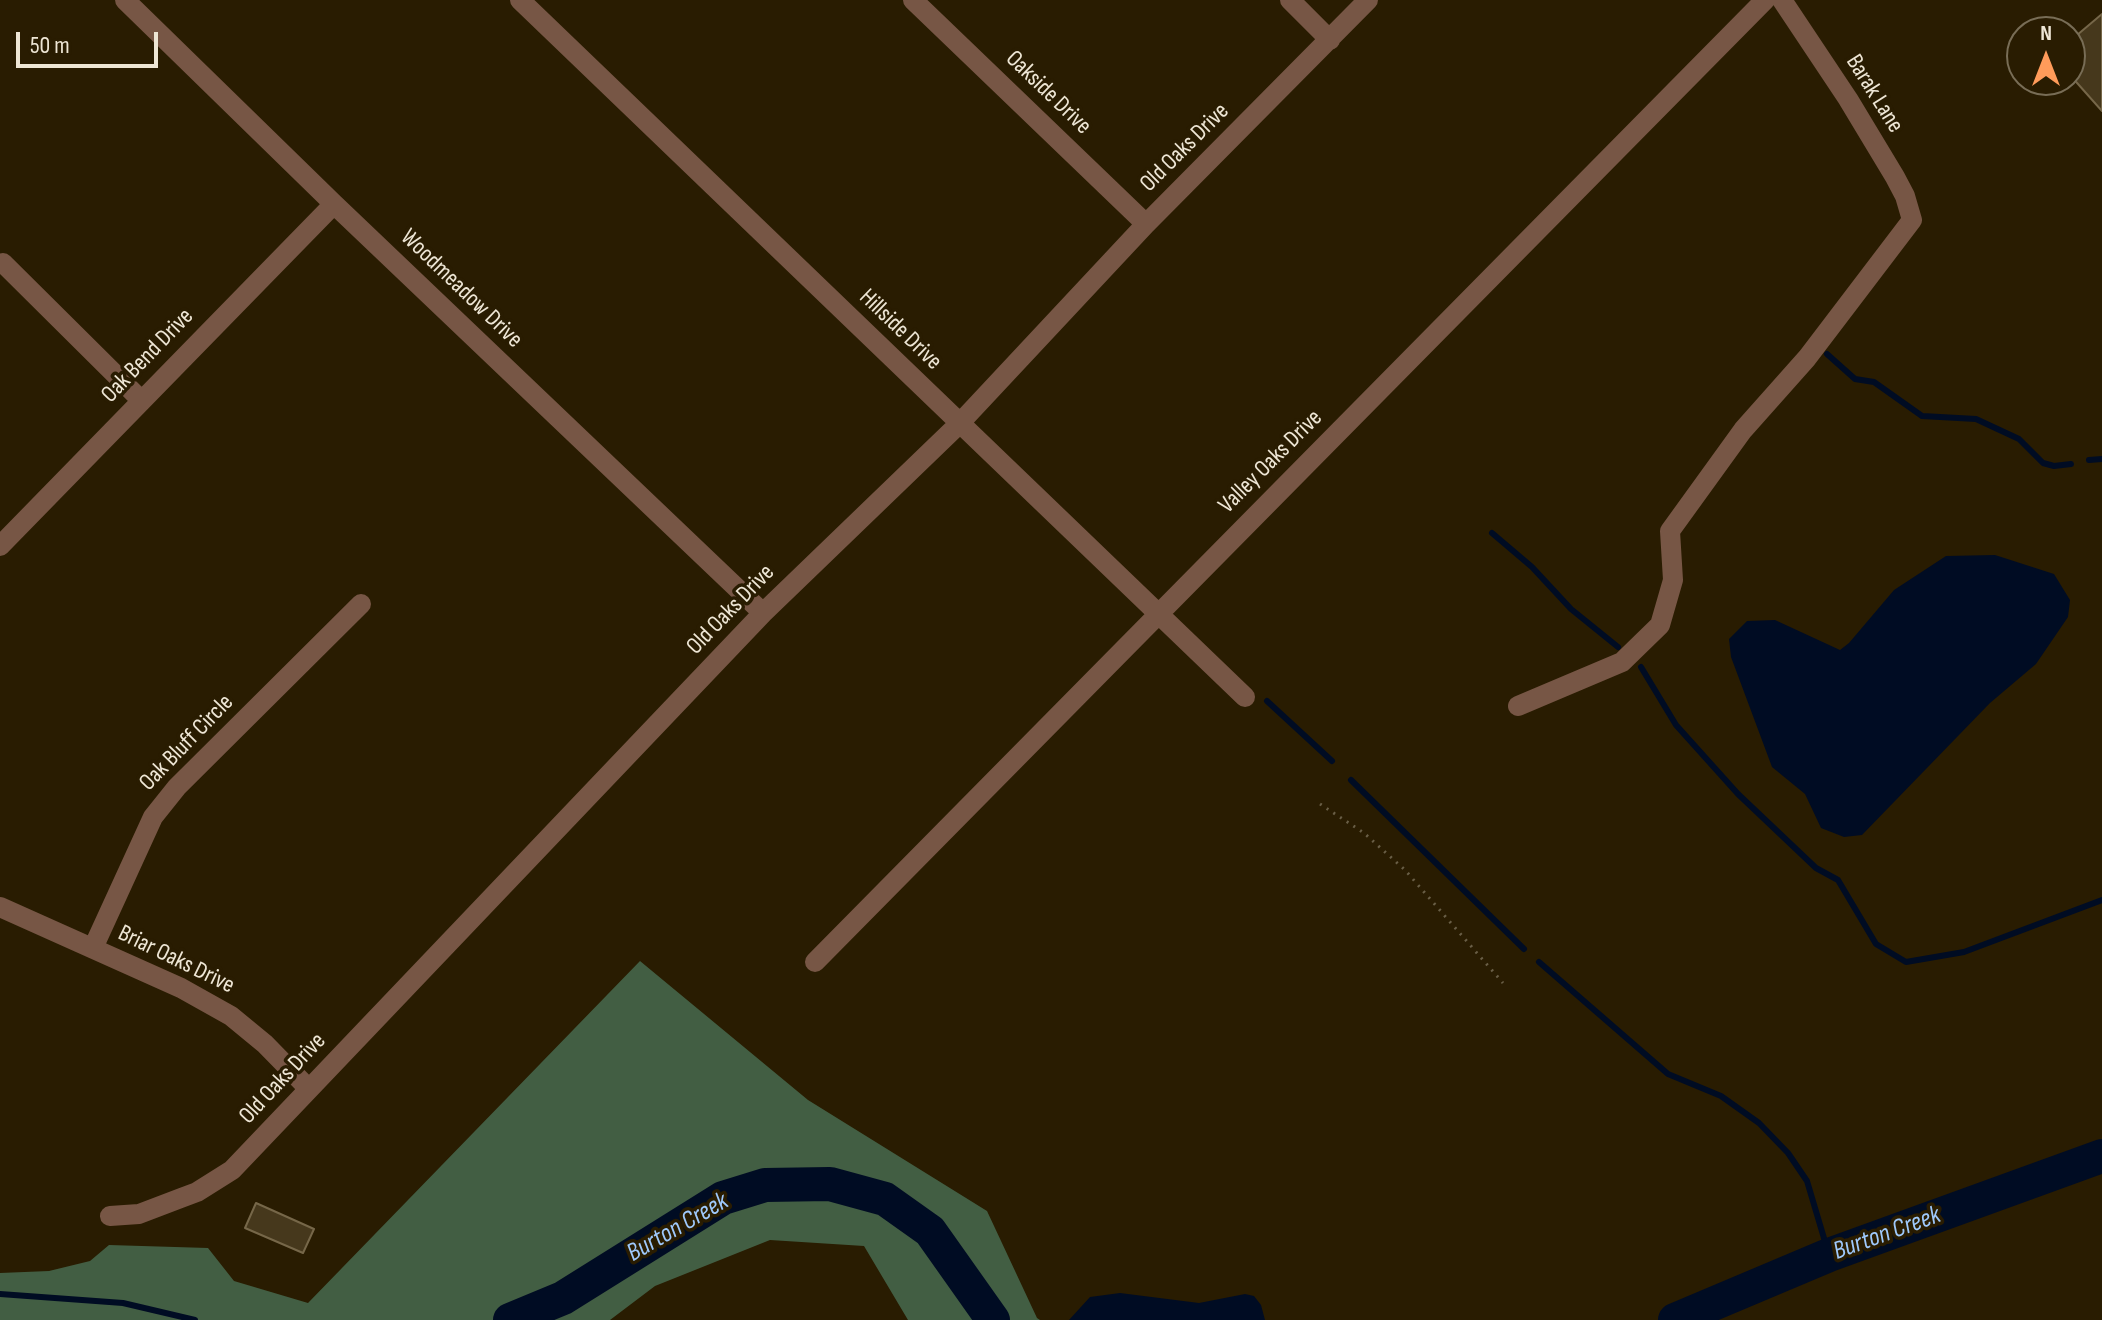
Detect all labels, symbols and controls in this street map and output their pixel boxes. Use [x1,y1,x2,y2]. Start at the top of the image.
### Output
scale bar [20,16,162,66]
north arrow [2006,16,2086,96]
text: N [2040,20,2052,47]
text: 50 m [30,31,70,60]
street label: Oakside Drive [999,45,1097,141]
street label: Barak Lane [1839,50,1909,138]
street label: Old Oaks Drive [1134,97,1236,199]
street label: Woodmeadow Drive [394,224,528,354]
street label: Hillside Drive [853,284,947,376]
street label: Oak Bend Drive [96,303,200,409]
street label: Valley Oaks Drive [1213,404,1329,520]
street label: Old Oaks Drive [681,559,781,661]
street label: Oak Bluff Circle [134,689,240,797]
street label: Briar Oaks Drive [113,919,239,1001]
street label: Old Oaks Drive [234,1027,332,1131]
water label: Burton Creek [622,1187,734,1269]
water label: Burton Creek [1829,1200,1945,1268]

